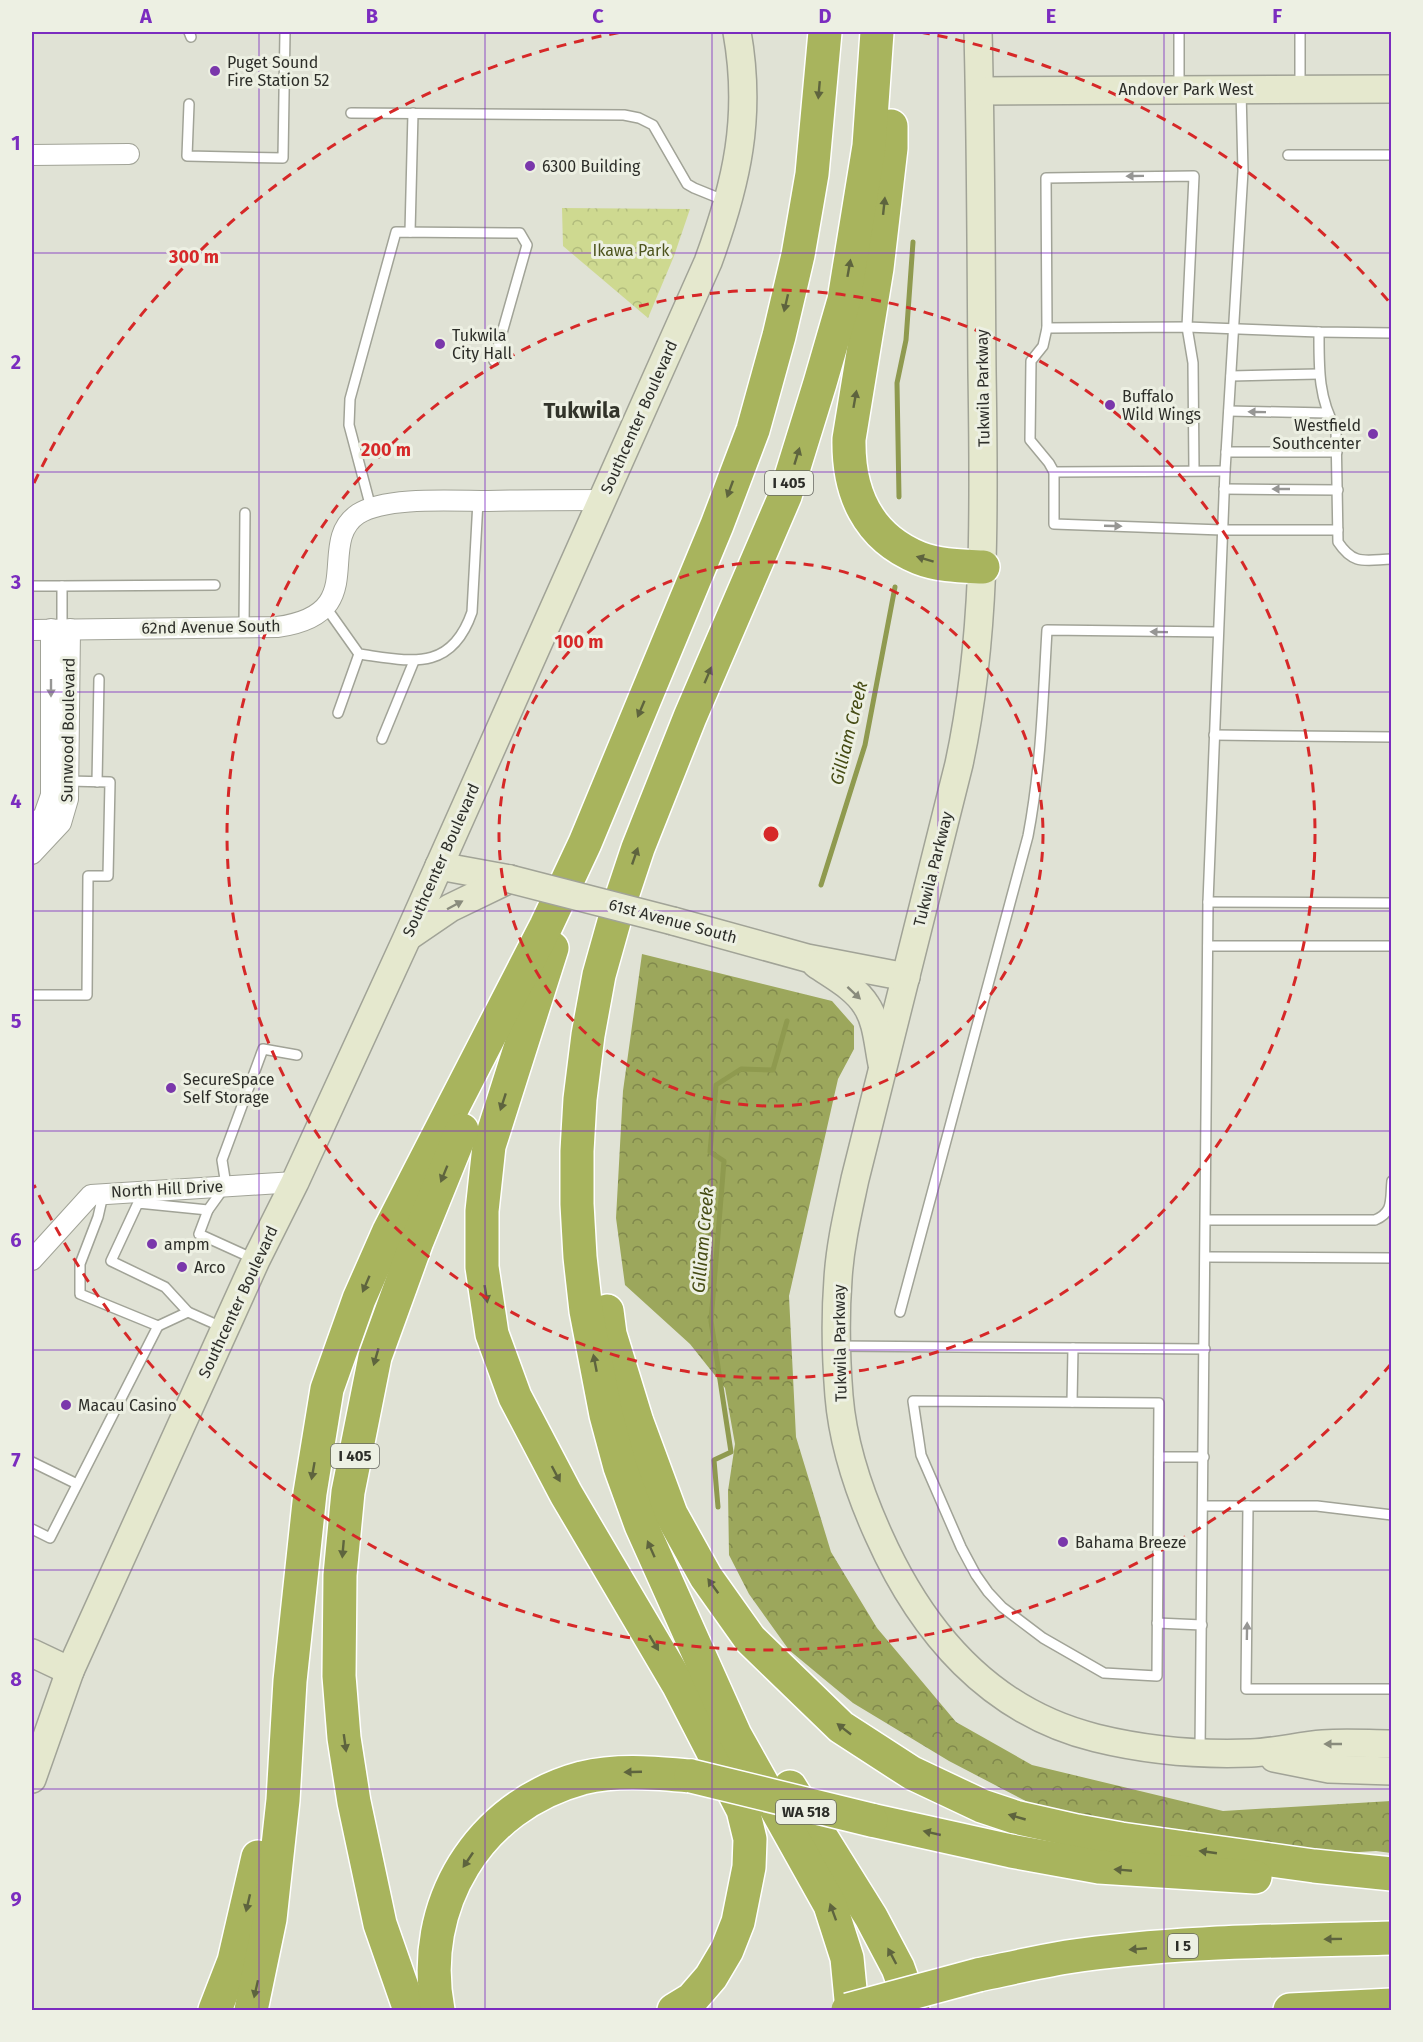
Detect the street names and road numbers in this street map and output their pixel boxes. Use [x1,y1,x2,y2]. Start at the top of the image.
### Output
street label: Andover Park West [1118,80,1254,99]
street label: Tukwila Parkway [972,329,994,447]
street label: Southcenter Boulevard [597,337,681,497]
road number: I 405 [765,471,813,495]
street label: 62nd Avenue South [141,616,281,638]
street label: Sunwood Boulevard [57,658,79,802]
street label: Southcenter Boulevard [399,780,483,940]
street label: Tukwila Parkway [910,809,956,928]
street label: 61st Avenue South [607,895,739,947]
street label: North Hill Drive [110,1177,224,1201]
street label: Southcenter Boulevard [194,1223,282,1381]
street label: Tukwila Parkway [829,1284,851,1402]
road number: I 405 [331,1444,379,1468]
road number: WA 518 [776,1800,836,1824]
road number: I 5 [1168,1934,1198,1958]

